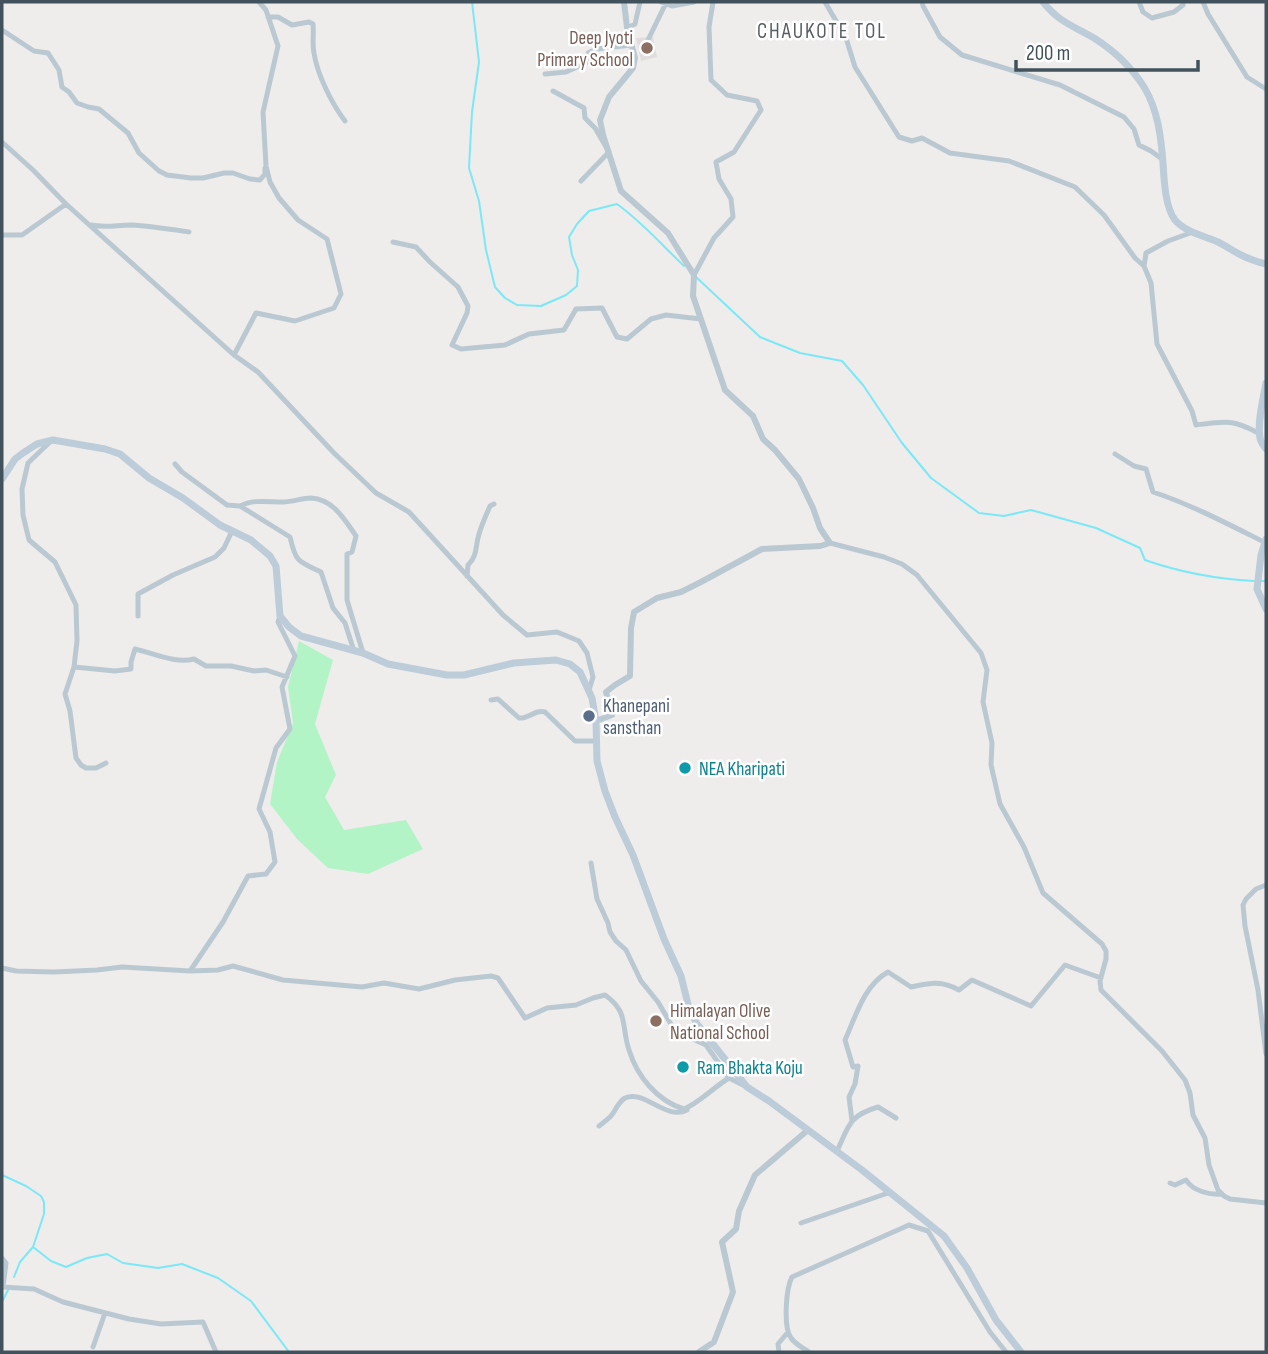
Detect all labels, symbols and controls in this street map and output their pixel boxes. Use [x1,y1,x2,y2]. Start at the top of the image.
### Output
district label: CHAUKOTE TOL [757,19,887,44]
place label: Deep Jyoti Primary School [537,27,633,72]
scale bar [1016,28,1198,72]
marker: Deep Jyoti Primary School [639,40,655,56]
text: 200 m [1026,41,1070,66]
place label: Khanepani sansthan [603,695,670,740]
marker: Khanepani sansthan [581,708,597,724]
place label: NEA Kharipati [699,758,785,781]
marker: NEA Kharipati [677,760,693,776]
place label: Himalayan Olive National School [670,1000,771,1045]
marker: Himalayan Olive National School [648,1013,664,1029]
place label: Ram Bhakta Koju [697,1057,803,1080]
marker: Ram Bhakta Koju [675,1059,691,1075]

